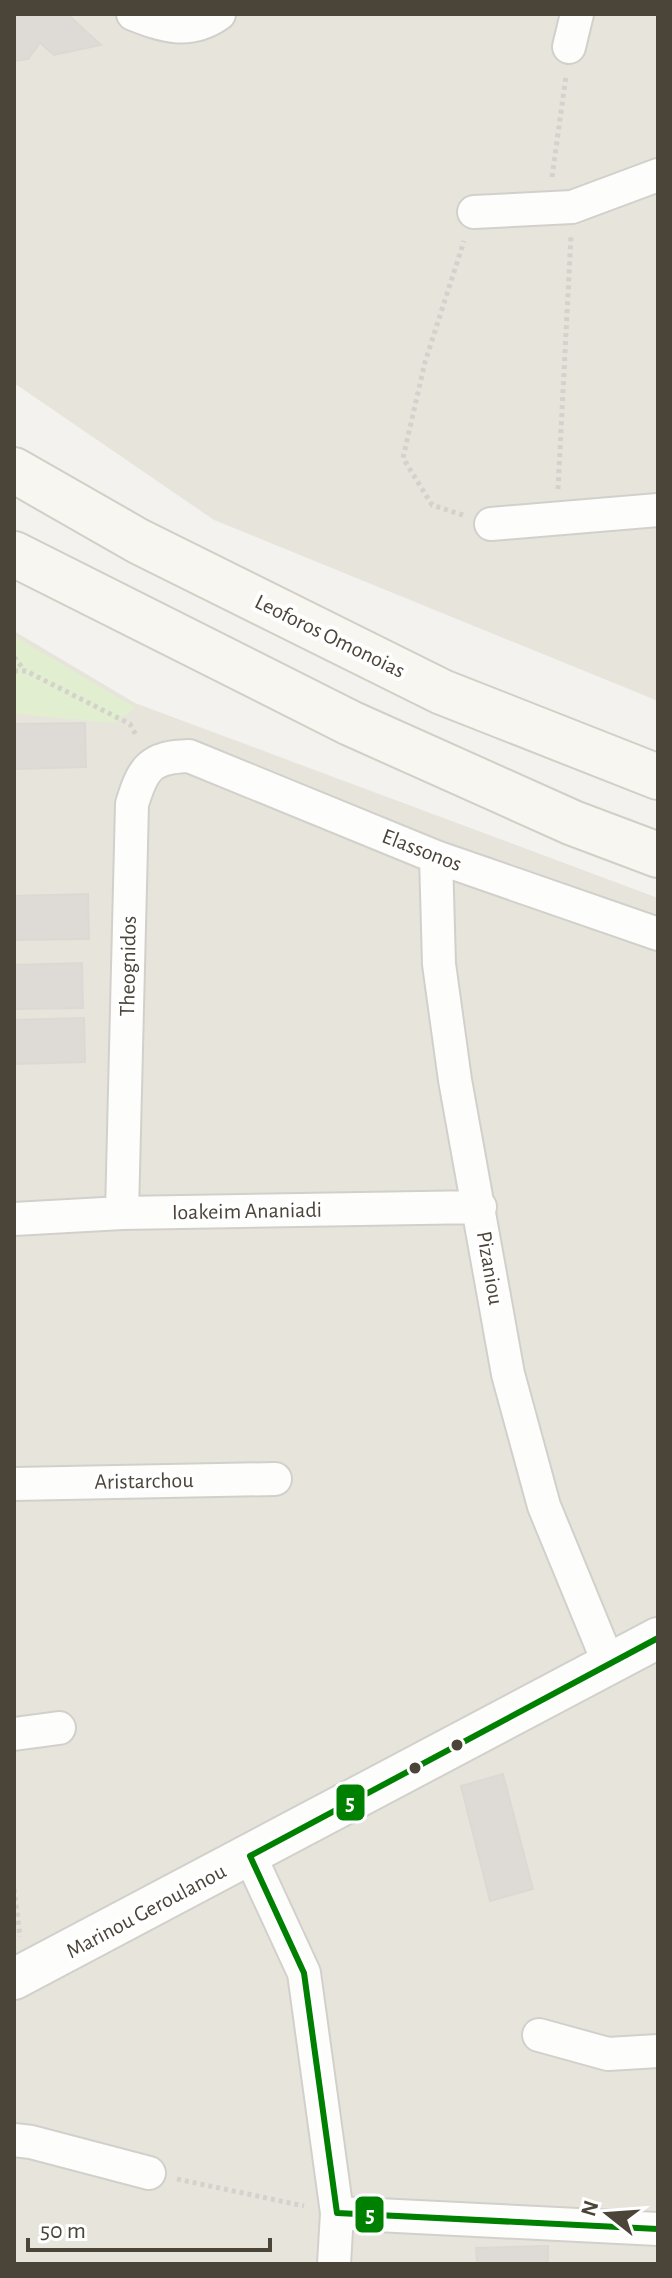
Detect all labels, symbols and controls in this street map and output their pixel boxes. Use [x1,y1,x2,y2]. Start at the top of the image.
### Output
street label: Leoforos Omonoias [252,590,408,682]
street label: Elassonos [379,825,465,875]
street label: Theognidos [116,915,140,1017]
street label: Ioakeim Ananiadi [172,1199,322,1223]
street label: Pizaniou [473,1229,507,1307]
street label: Aristarchou [94,1469,194,1493]
unlabelled marker [449,1737,465,1753]
unlabelled marker [407,1760,423,1776]
line badge: 5 [335,1783,366,1822]
text: 5 [345,1792,355,1814]
street label: Marinou Geroulanou [63,1860,229,1962]
north arrow [568,2174,648,2254]
line badge: 5 [354,2195,385,2234]
text: N [577,2198,603,2219]
scale bar [28,2202,270,2252]
text: 5 [365,2204,375,2226]
text: 50 m [40,2219,86,2243]

